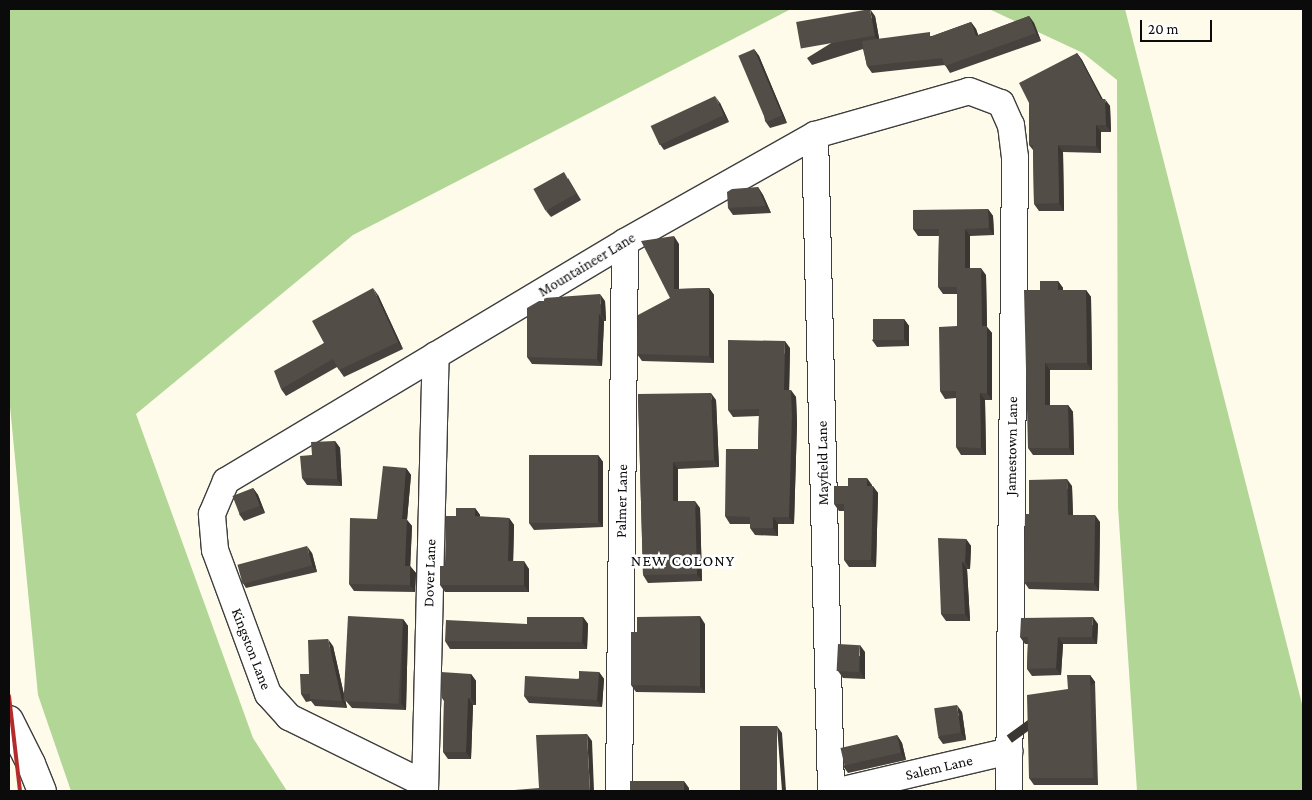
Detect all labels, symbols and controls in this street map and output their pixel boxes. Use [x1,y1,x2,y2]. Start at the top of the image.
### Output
scale bar [1142,10,1214,42]
text: 20 m [1148,21,1179,37]
street label: Mountaineer Lane [535,229,639,301]
street label: Jamestown Lane [1002,396,1022,496]
street label: Mayfield Lane [813,421,833,505]
street label: Palmer Lane [612,464,632,538]
street label: Dover Lane [420,539,440,607]
district label: NEW COLONY [630,551,736,571]
street label: Kingston Lane [227,606,275,692]
street label: Salem Lane [904,752,974,784]

